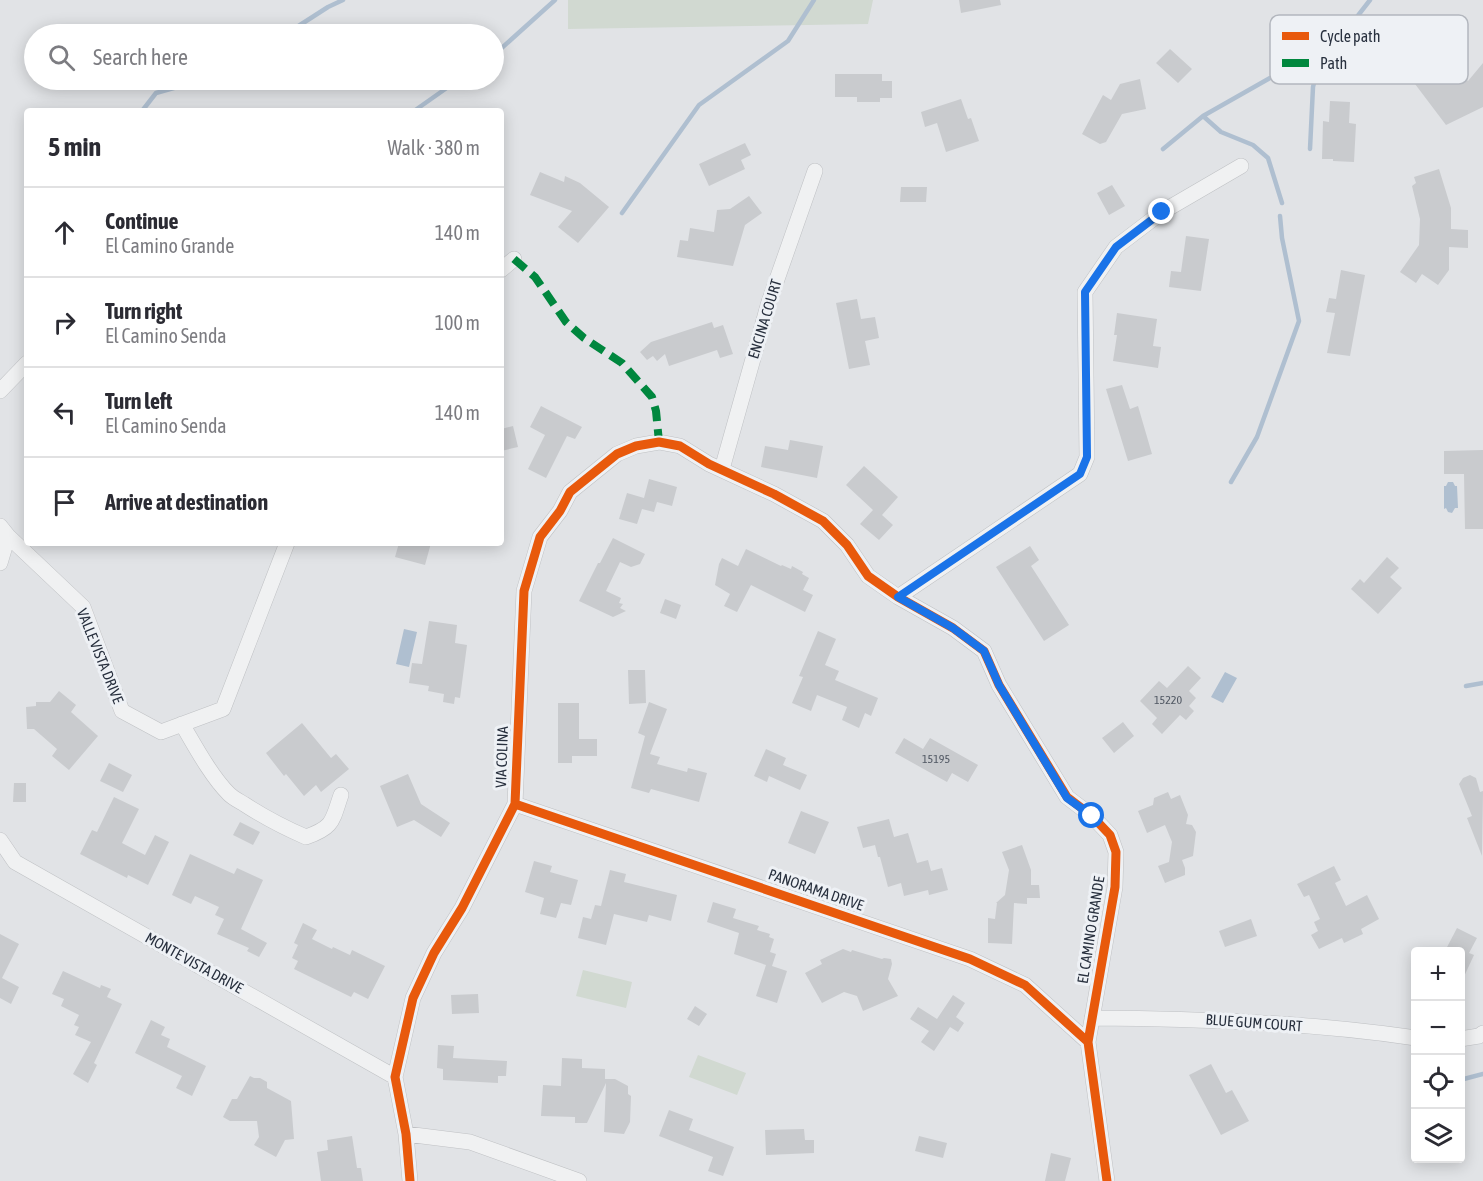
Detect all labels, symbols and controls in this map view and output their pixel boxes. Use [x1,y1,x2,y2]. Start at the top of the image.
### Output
legend [1270,15,1468,84]
search box [24,24,504,90]
text: Cycle path [1320,27,1380,46]
icon: search [45,41,78,74]
text: Search here [93,44,188,70]
text: Path [1320,54,1347,72]
text: 5 min [48,132,101,162]
text: Walk · 380 m [388,136,480,159]
route end [1148,198,1174,224]
text: Continue [105,208,179,234]
icon: ahead [48,216,81,249]
text: 140 m [435,221,480,244]
text: El Camino Grande [105,234,234,257]
street label: ENCINA COURT [744,277,785,361]
text: Turn right [105,298,182,324]
icon: right [48,306,81,339]
text: 100 m [435,311,480,334]
text: El Camino Senda [105,324,227,347]
text: Turn left [105,388,172,414]
icon: left [48,396,81,429]
text: 140 m [435,401,480,424]
text: El Camino Senda [105,414,227,437]
icon: arrive [48,486,81,519]
text: Arrive at destination [105,489,268,515]
street label: VALLE VISTA DRIVE [74,606,127,706]
house number: 15220 [1154,693,1182,707]
street label: VIA COLINA [492,725,511,788]
house number: 15195 [922,752,950,766]
route start [1078,802,1104,828]
street label: PANORAMA DRIVE [766,865,867,914]
street label: EL CAMINO GRANDE [1074,874,1107,985]
street label: MONTE VISTA DRIVE [142,929,247,997]
map controls [1411,947,1465,1163]
button: + [1411,947,1465,1001]
button: − [1411,1001,1465,1055]
street label: BLUE GUM COURT [1205,1011,1304,1034]
button: locate [1411,1055,1465,1109]
button: layers [1411,1109,1465,1163]

